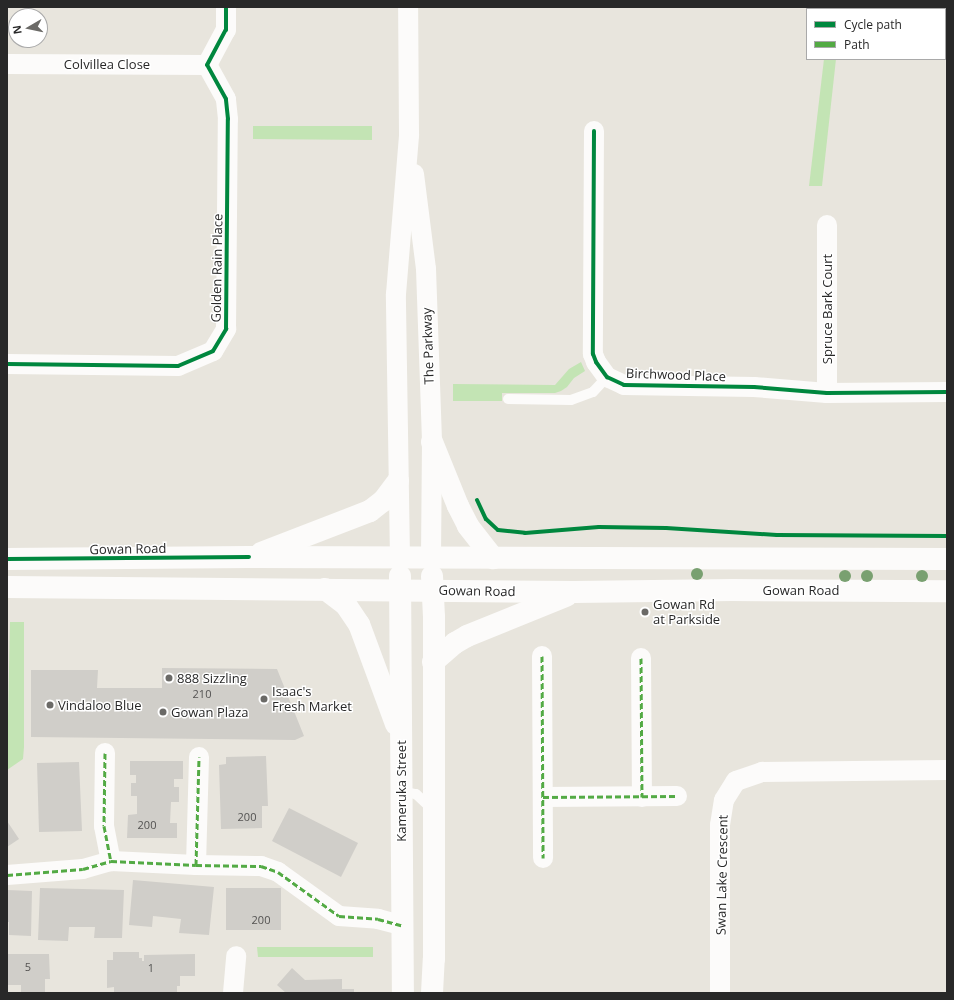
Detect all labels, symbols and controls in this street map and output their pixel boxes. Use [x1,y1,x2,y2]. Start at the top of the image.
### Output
north arrow [8,8,48,48]
legend [806,8,946,60]
text: Cycle path [844,16,902,33]
text: N [9,24,25,35]
text: Path [844,36,870,53]
street label: Colvillea Close [64,56,150,72]
street label: Golden Rain Place [208,213,226,323]
street label: Spruce Bark Court [819,254,835,364]
street label: The Parkway [419,307,437,385]
street label: Birchwood Place [626,365,726,385]
street label: Gowan Road [89,541,167,557]
street label: Gowan Road [763,582,839,598]
street label: Gowan Road [438,583,516,599]
place label: Gowan Rd at Parkside [653,597,720,628]
marker: Gowan Rd at Parkside [640,607,650,617]
place label: 888 Sizzling [177,670,247,686]
marker: 888 Sizzling [164,673,174,683]
place label: Isaac's Fresh Market [272,684,352,715]
house number: 210 [193,687,211,701]
marker: Isaac's Fresh Market [259,694,269,704]
place label: Vindaloo Blue [58,697,141,713]
marker: Vindaloo Blue [45,700,55,710]
place label: Gowan Plaza [171,704,249,720]
marker: Gowan Plaza [158,707,168,717]
street label: Kameruka Street [393,740,409,842]
house number: 200 [238,810,256,824]
street label: Swan Lake Crescent [713,815,731,935]
house number: 200 [138,818,156,832]
house number: 200 [252,913,270,927]
house number: 5 [25,960,31,974]
house number: 1 [148,961,154,975]

